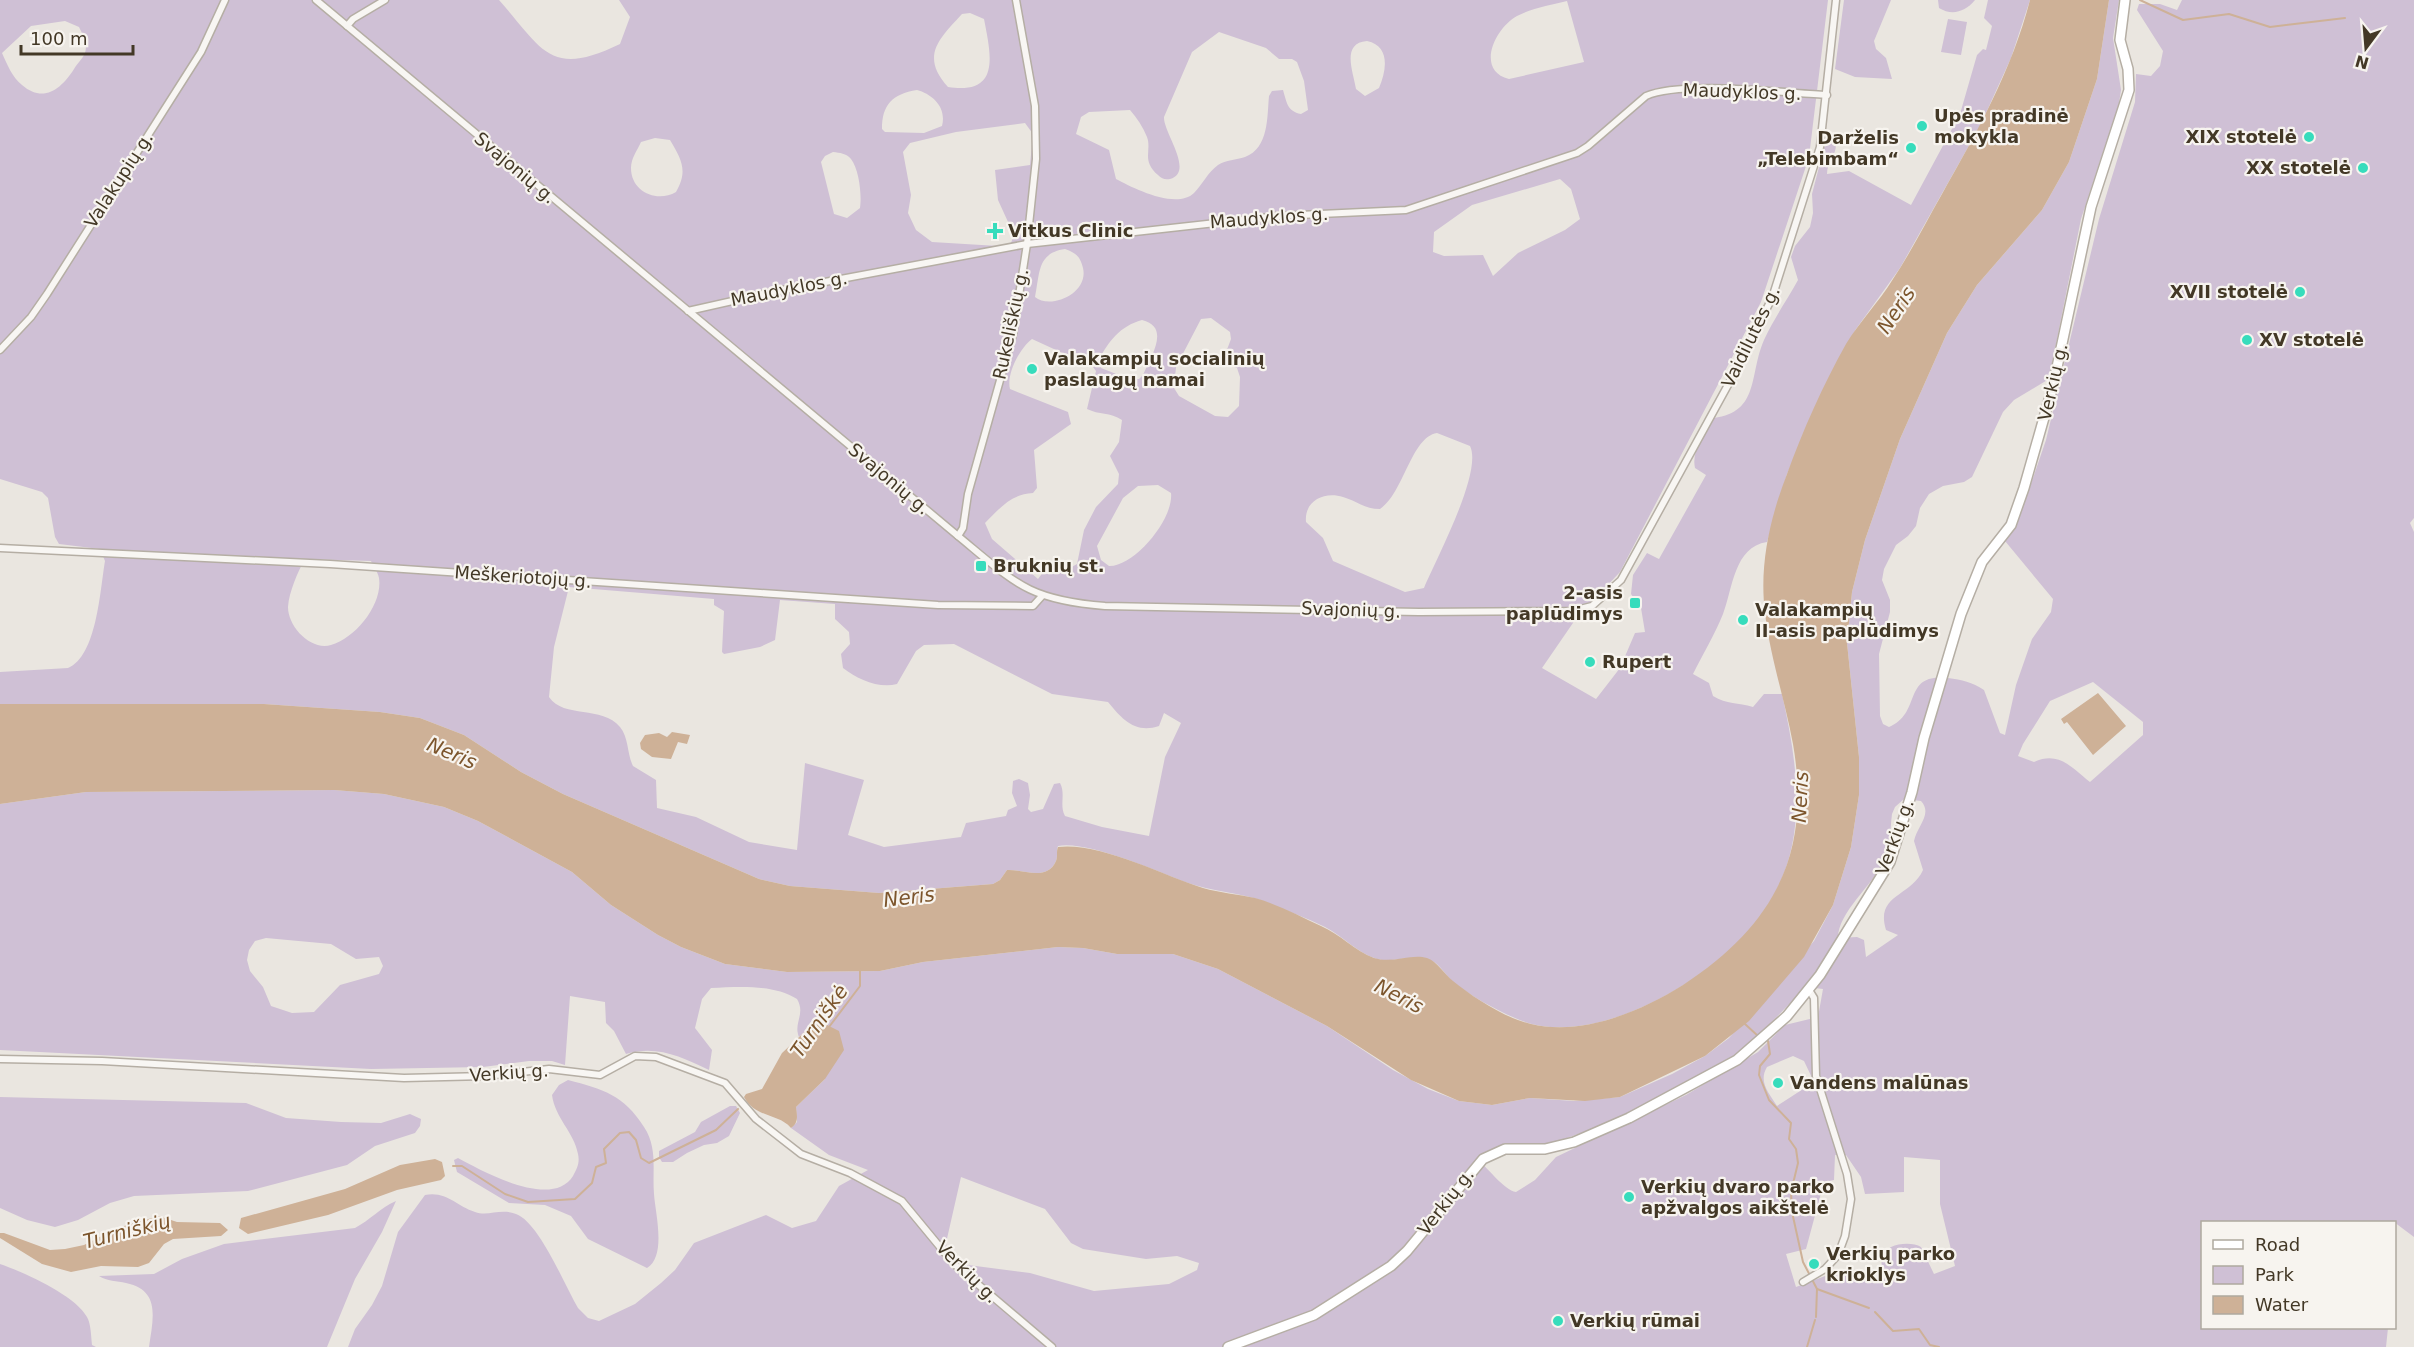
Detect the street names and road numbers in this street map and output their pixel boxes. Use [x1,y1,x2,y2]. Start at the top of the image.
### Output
street label: Maudyklos g. [1682,79,1802,104]
street label: Svajonių g. [470,127,560,208]
street label: Valakupių g. [80,128,157,232]
street label: Maudyklos g. [1209,203,1329,232]
street label: Rukeliškių g. [988,266,1033,381]
street label: Maudyklos g. [729,267,849,310]
street label: Vaidilutės g. [1717,283,1784,391]
street label: Verkių g. [2033,341,2072,423]
street label: Svajonių g. [844,438,934,519]
street label: Meškeriotojų g. [454,561,592,592]
street label: Svajonių g. [1301,597,1401,622]
street label: Verkių g. [1871,796,1918,878]
street label: Verkių g. [469,1059,549,1086]
street label: Verkių g. [1413,1164,1478,1239]
street label: Verkių g. [932,1236,1003,1307]

